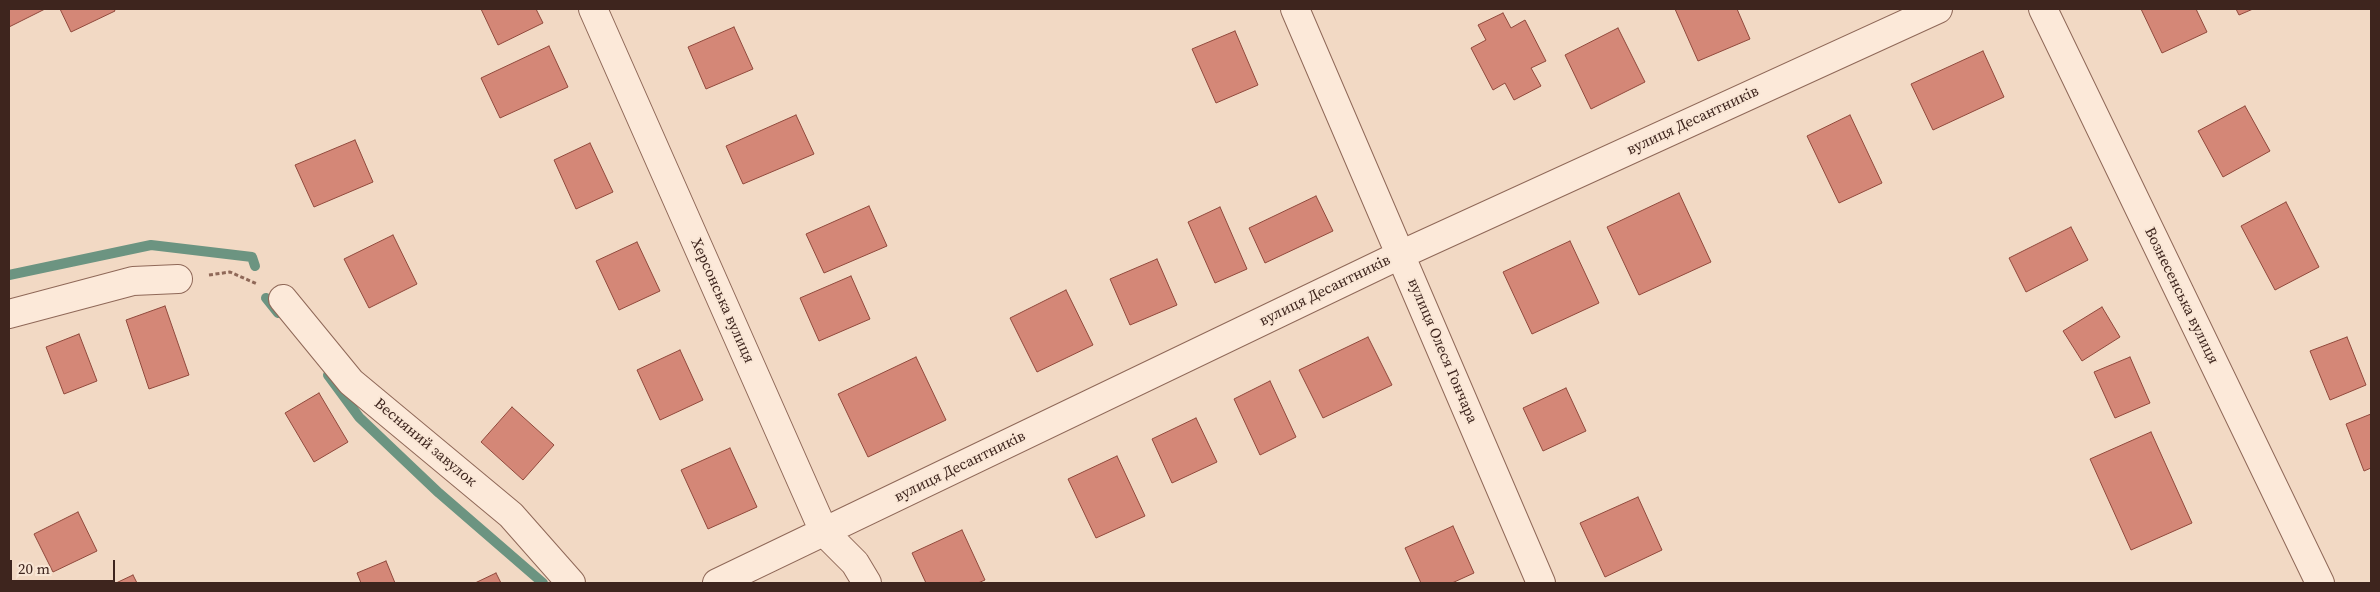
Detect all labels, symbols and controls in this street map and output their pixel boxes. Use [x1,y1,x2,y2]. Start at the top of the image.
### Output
street label: вулиця Десантників [1624,83,1762,159]
street label: Вознесенська вулиця [2140,225,2222,367]
street label: Херсонська вулиця [686,236,758,366]
street label: вулиця Десантників [1257,251,1393,331]
street label: вулиця Олеся Гончара [1403,276,1481,426]
street label: Весняний завулок [370,395,480,491]
street label: вулиця Десантників [892,427,1028,507]
scale bar [12,550,118,582]
text: 20 m [18,558,50,579]

